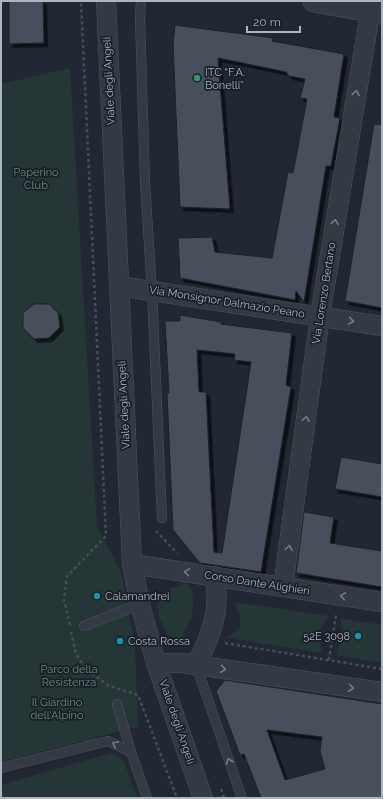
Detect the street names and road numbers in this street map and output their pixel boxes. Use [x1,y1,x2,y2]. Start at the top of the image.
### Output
street label: Viale degli Angeli [100,36,118,126]
street label: Via Lorenzo Bertano [310,241,339,345]
street label: Via Monsignor Dalmazio Peano [148,283,306,321]
street label: Viale degli Angeli [115,360,133,450]
street label: Corso Dante Alighieri [203,568,311,598]
street label: Viale degli Angeli [156,678,198,766]

